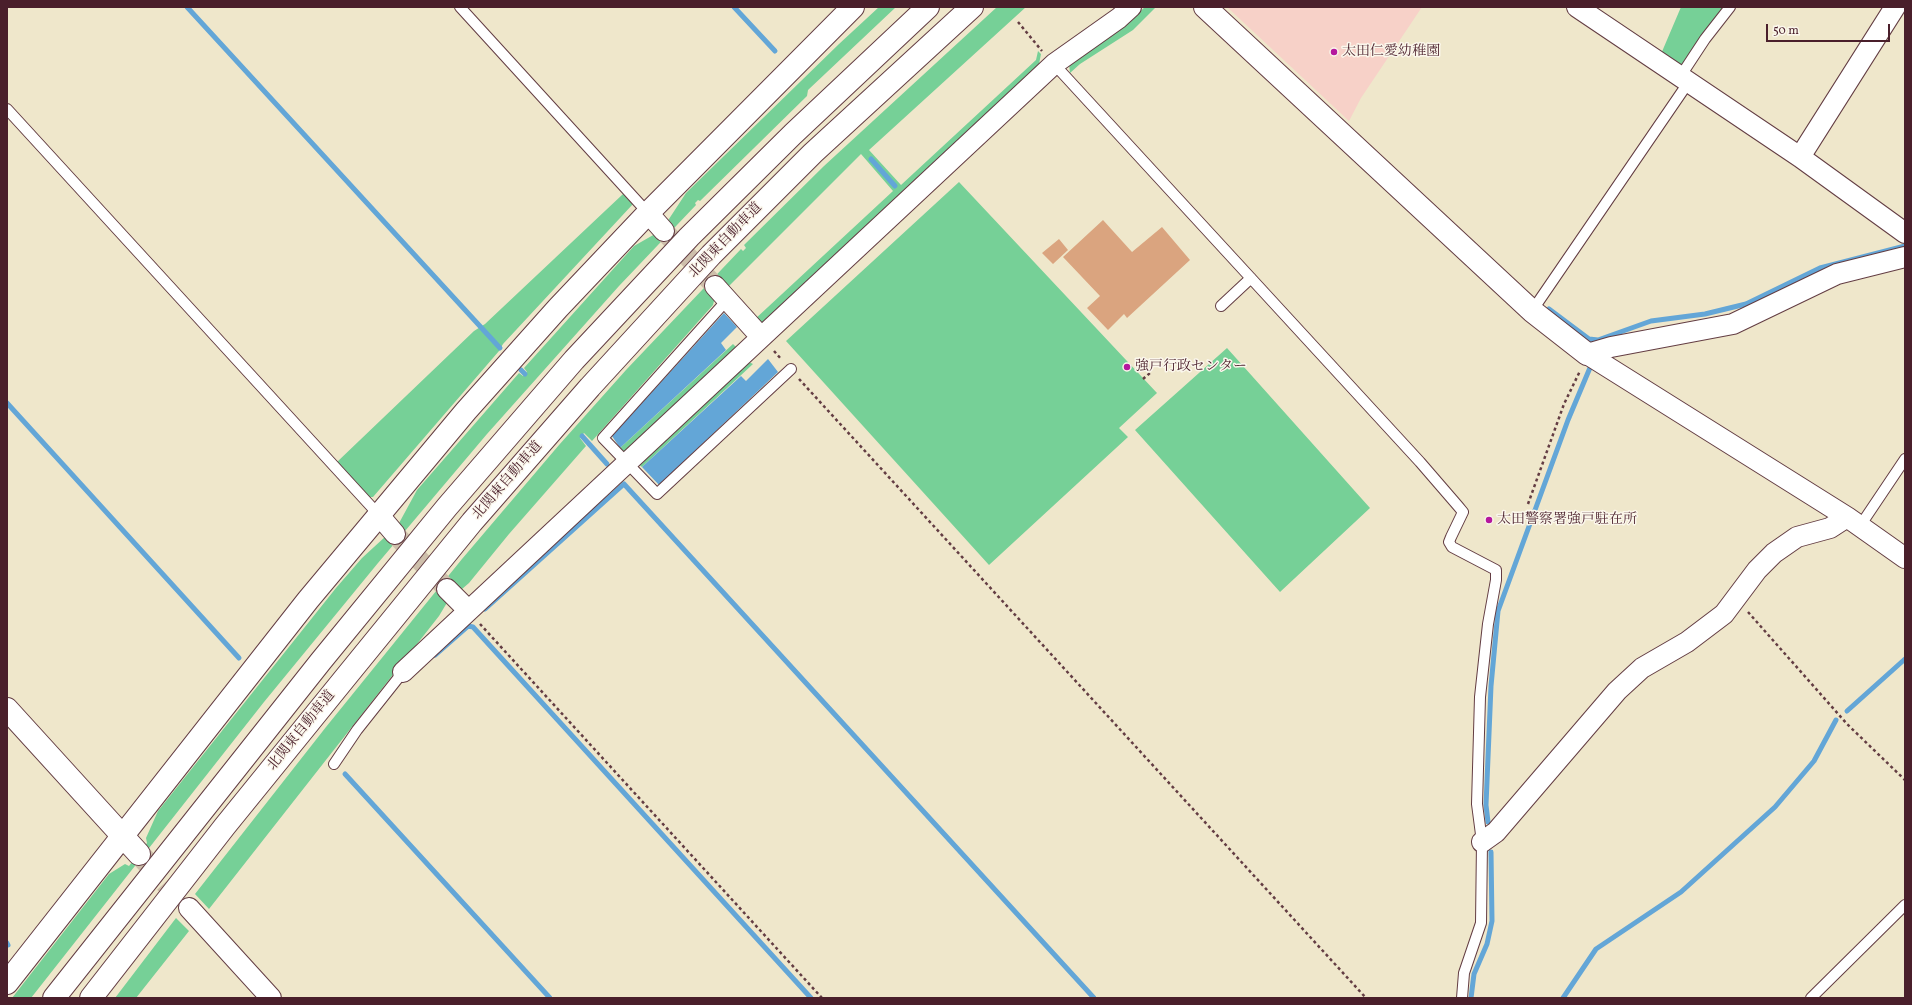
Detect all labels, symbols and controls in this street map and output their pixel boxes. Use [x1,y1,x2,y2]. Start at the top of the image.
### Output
scale bar [1768,16,1892,42]
text: 50 m [1773,23,1799,39]
place label: 太田仁愛幼稚園 [1342,44,1440,60]
marker: 太田仁愛幼稚園 [1329,47,1339,57]
street label: 北関東自動車道 [686,200,766,282]
place label: 強戸行政センター [1135,359,1247,375]
marker: 強戸行政センター [1122,362,1132,372]
street label: 北関東自動車道 [470,439,546,523]
place label: 太田警察署強戸駐在所 [1497,512,1637,528]
marker: 太田警察署強戸駐在所 [1484,515,1494,525]
street label: 北関東自動車道 [265,688,339,774]

